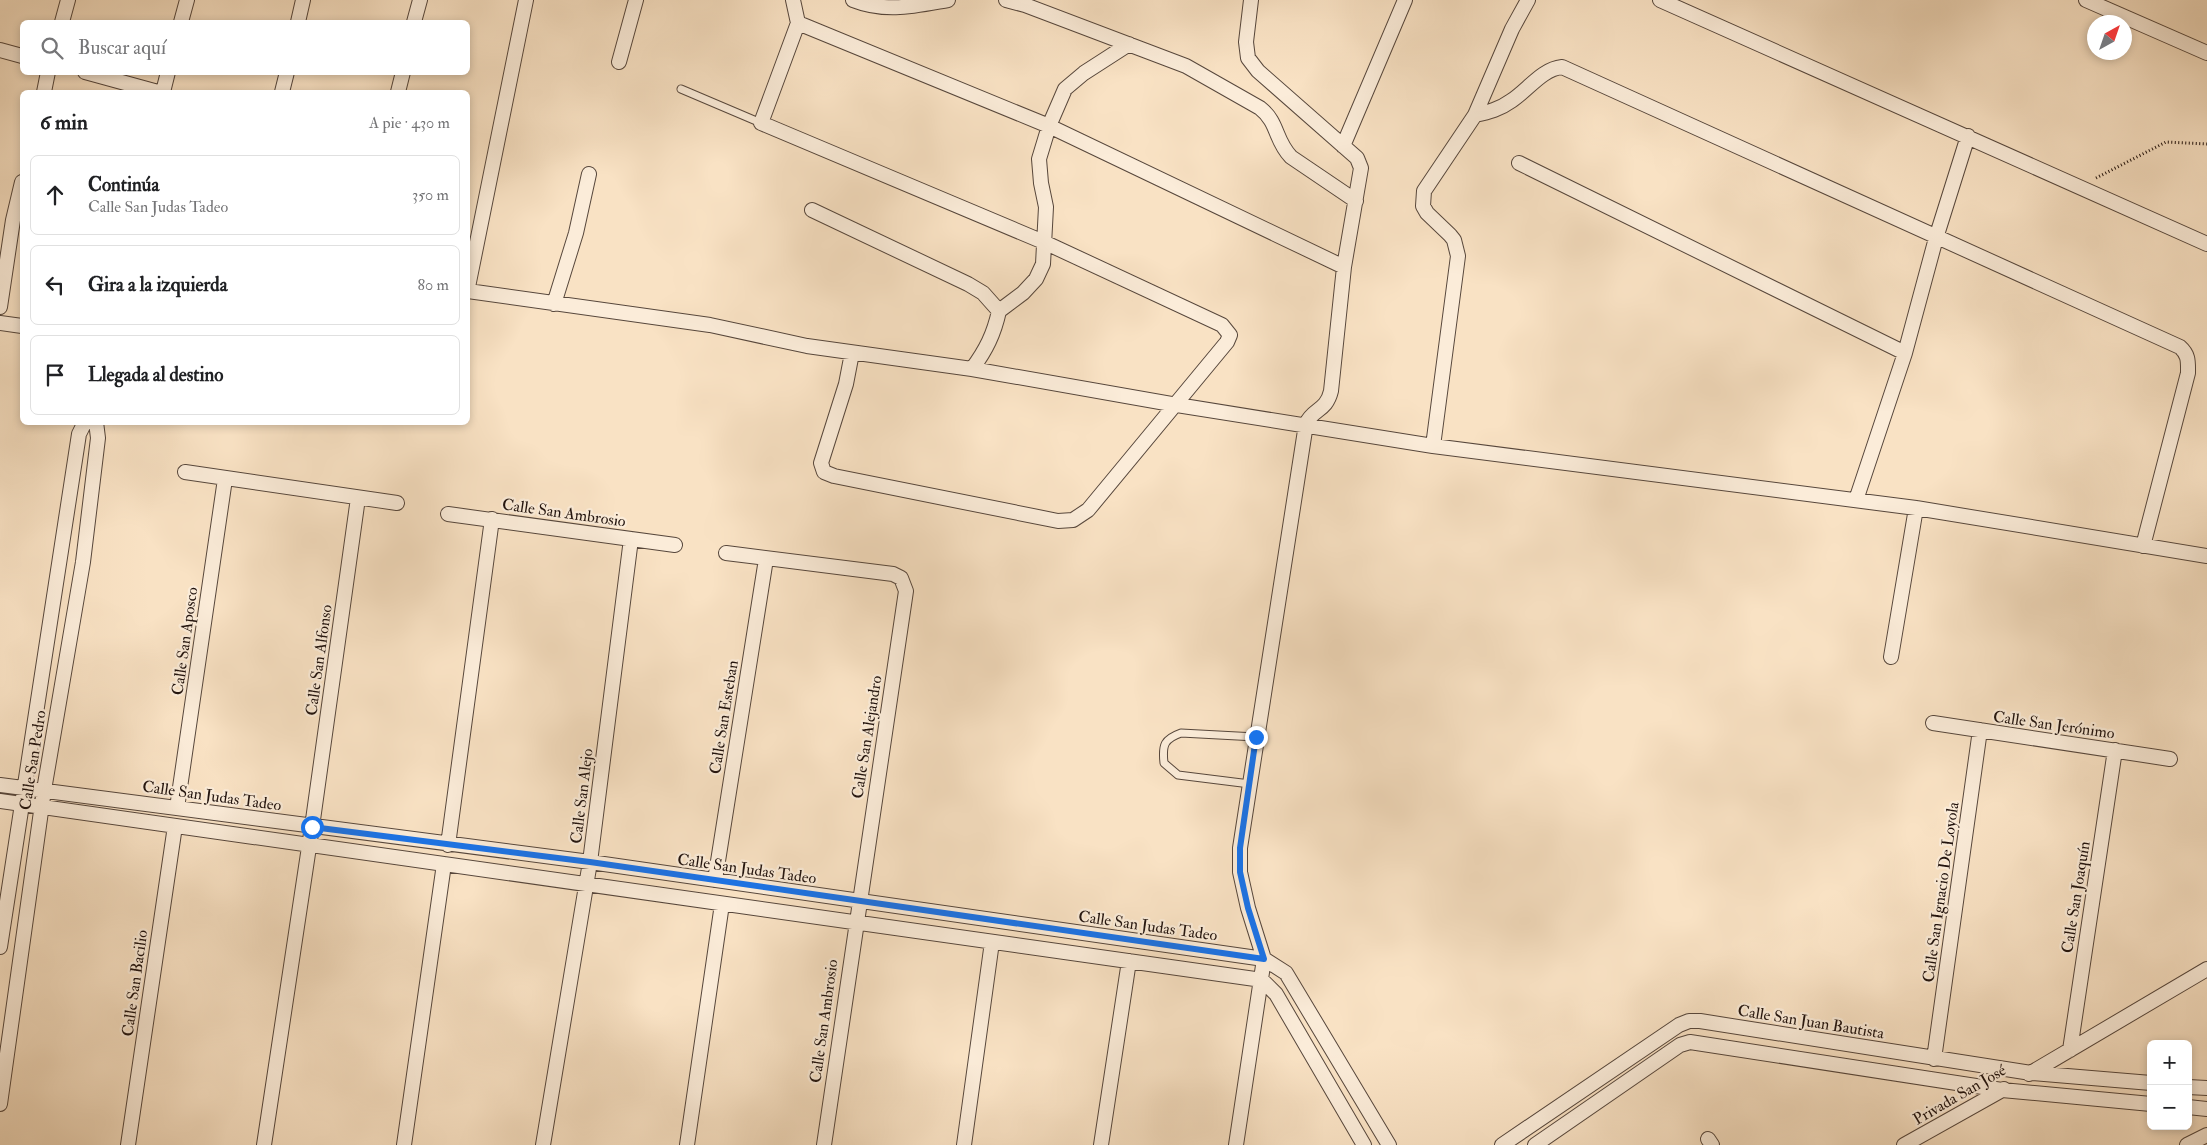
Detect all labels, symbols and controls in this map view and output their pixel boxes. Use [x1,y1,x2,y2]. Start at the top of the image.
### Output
north arrow [2087,15,2132,60]
search box [20,20,470,75]
icon: search [38,34,66,62]
text: Buscar aquí [78,36,166,60]
text: 6 min [40,109,88,136]
text: A pie · 430 m [369,113,450,133]
text: Continúa [88,173,159,197]
icon: ahead [41,181,69,209]
text: 350 m [412,185,449,205]
text: Calle San Judas Tadeo [88,197,228,217]
icon: left [41,271,69,299]
text: Gira a la izquierda [88,273,227,297]
text: 80 m [418,275,449,295]
icon: arrive [41,361,69,389]
text: Llegada al destino [88,363,223,387]
street label: Calle San Ambrosio [501,494,627,532]
street label: Calle San Aposco [167,585,204,697]
street label: Calle San Alfonso [301,603,337,717]
street label: Calle San Esteban [705,659,743,776]
street label: Calle San Alejandro [847,674,887,800]
street label: Calle San Jerónimo [1992,707,2116,744]
street label: Calle San Pedro [15,709,51,811]
route end [1245,726,1268,749]
street label: Calle San Alejo [566,747,598,845]
street label: Calle San Judas Tadeo [141,776,283,817]
street label: Calle San Ignacio De Loyola [1918,800,1964,984]
route start [301,816,324,839]
street label: Calle San Joaquín [2057,840,2096,955]
street label: Calle San Judas Tadeo [676,849,818,890]
street label: Calle San Judas Tadeo [1077,906,1219,947]
street label: Calle San Bacilio [118,928,152,1038]
street label: Calle San Ambrosio [805,958,843,1084]
street label: Calle San Juan Bautista [1736,1001,1886,1045]
map controls [2147,1040,2192,1130]
button: + [2147,1040,2192,1085]
street label: Privada San José [1910,1060,2010,1130]
button: − [2147,1085,2192,1130]

